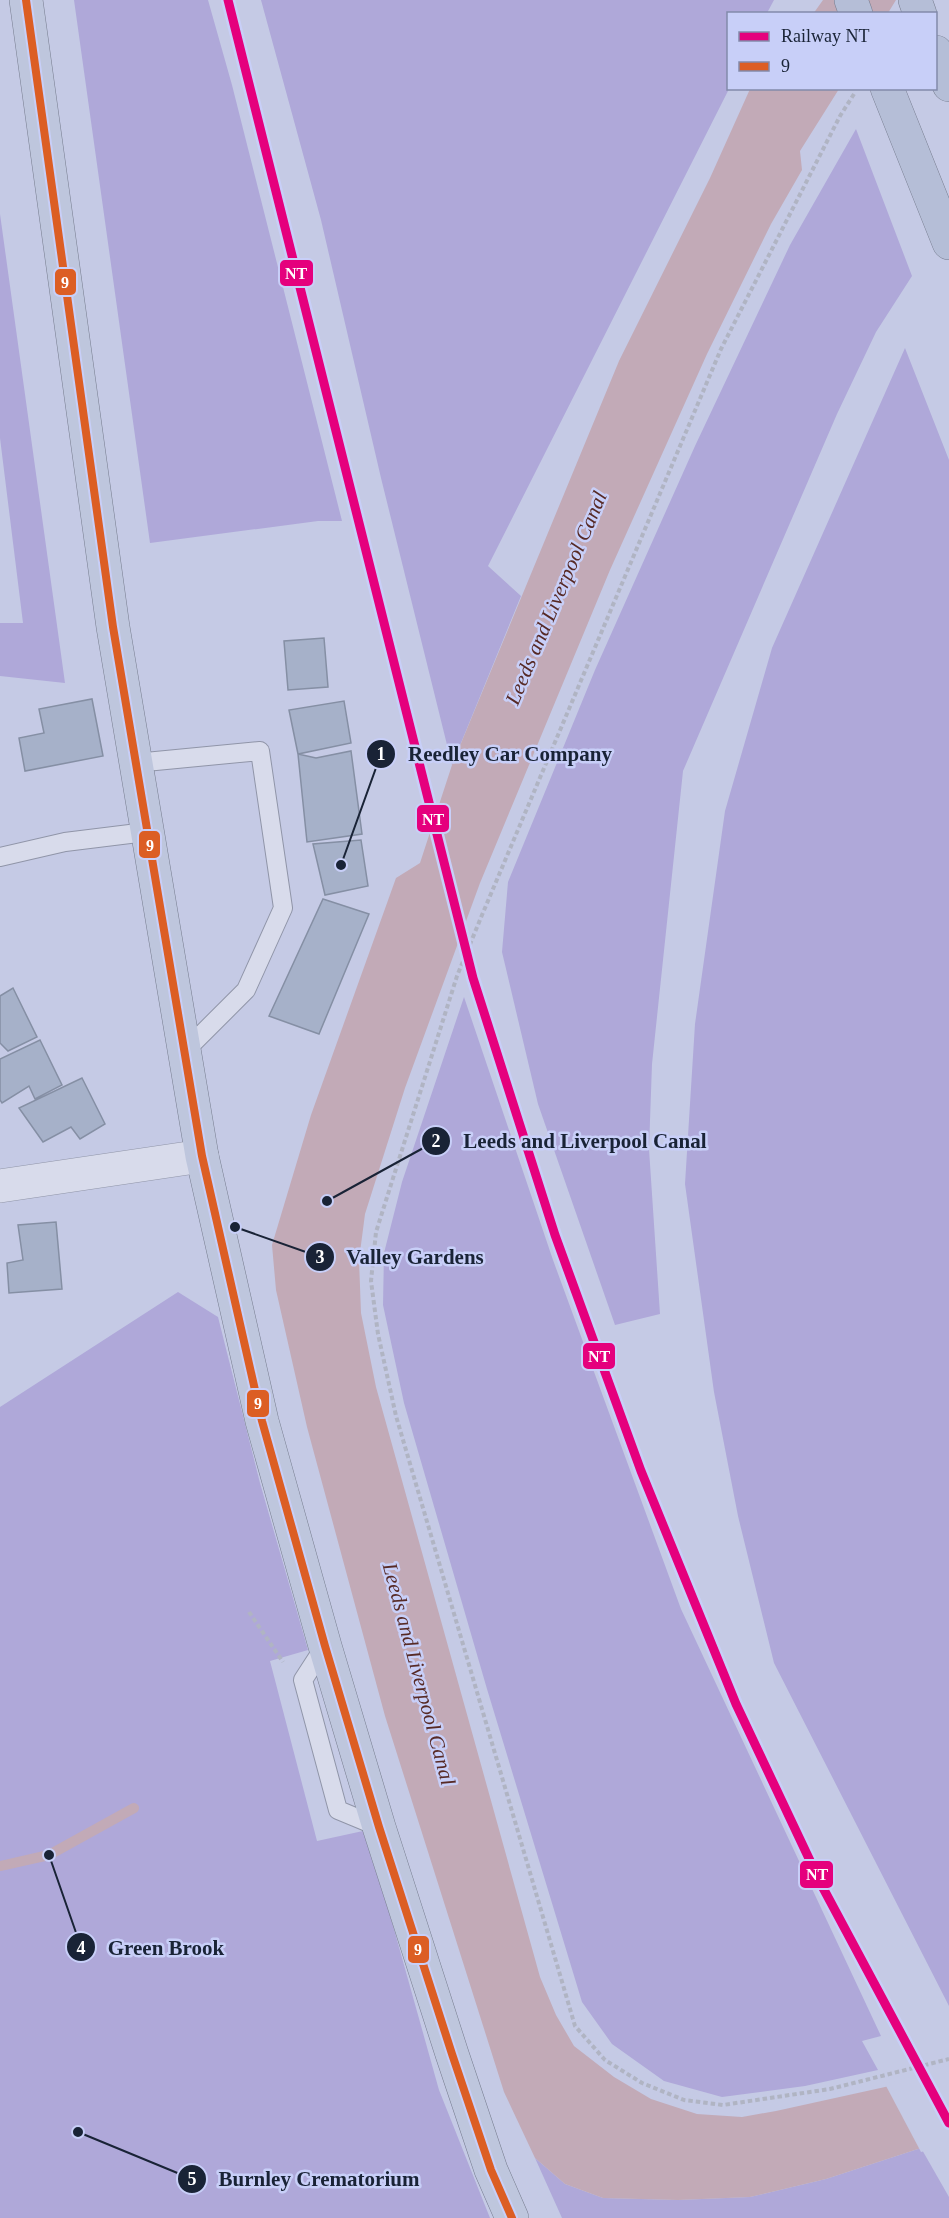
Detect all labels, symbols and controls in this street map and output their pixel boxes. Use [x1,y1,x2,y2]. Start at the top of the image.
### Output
legend [727,12,937,90]
text: Railway NT [781,26,869,46]
text: 9 [781,56,790,76]
line badge: NT [279,259,314,287]
text: NT [285,265,307,282]
line badge: 9 [54,268,77,296]
text: 9 [61,274,69,291]
water label: Leeds and Liverpool Canal [500,488,612,709]
callout: Reedley Car Company [366,734,624,773]
text: Reedley Car Company [408,742,612,766]
text: 1 [377,744,386,764]
line badge: NT [416,804,450,833]
text: NT [422,811,444,828]
line badge: 9 [138,830,161,859]
text: 9 [146,837,154,854]
callout: Leeds and Liverpool Canal [421,1121,718,1160]
text: Leeds and Liverpool Canal [463,1129,707,1153]
text: 2 [432,1131,441,1151]
callout: Valley Gardens [305,1237,496,1276]
text: Valley Gardens [346,1245,484,1269]
text: 3 [316,1247,325,1267]
line badge: NT [582,1342,616,1370]
text: NT [588,1348,610,1365]
line badge: 9 [246,1389,270,1418]
text: 9 [254,1395,262,1412]
water label: Leeds and Liverpool Canal [377,1559,460,1788]
line badge: NT [799,1860,834,1889]
text: NT [806,1866,828,1883]
callout: Green Brook [66,1928,236,1967]
line badge: 9 [407,1935,430,1964]
text: Green Brook [108,1936,225,1960]
text: 4 [77,1938,86,1958]
text: 9 [414,1941,422,1958]
callout: Burnley Crematorium [177,2159,431,2198]
text: Burnley Crematorium [219,2167,420,2191]
text: 5 [188,2169,197,2189]

